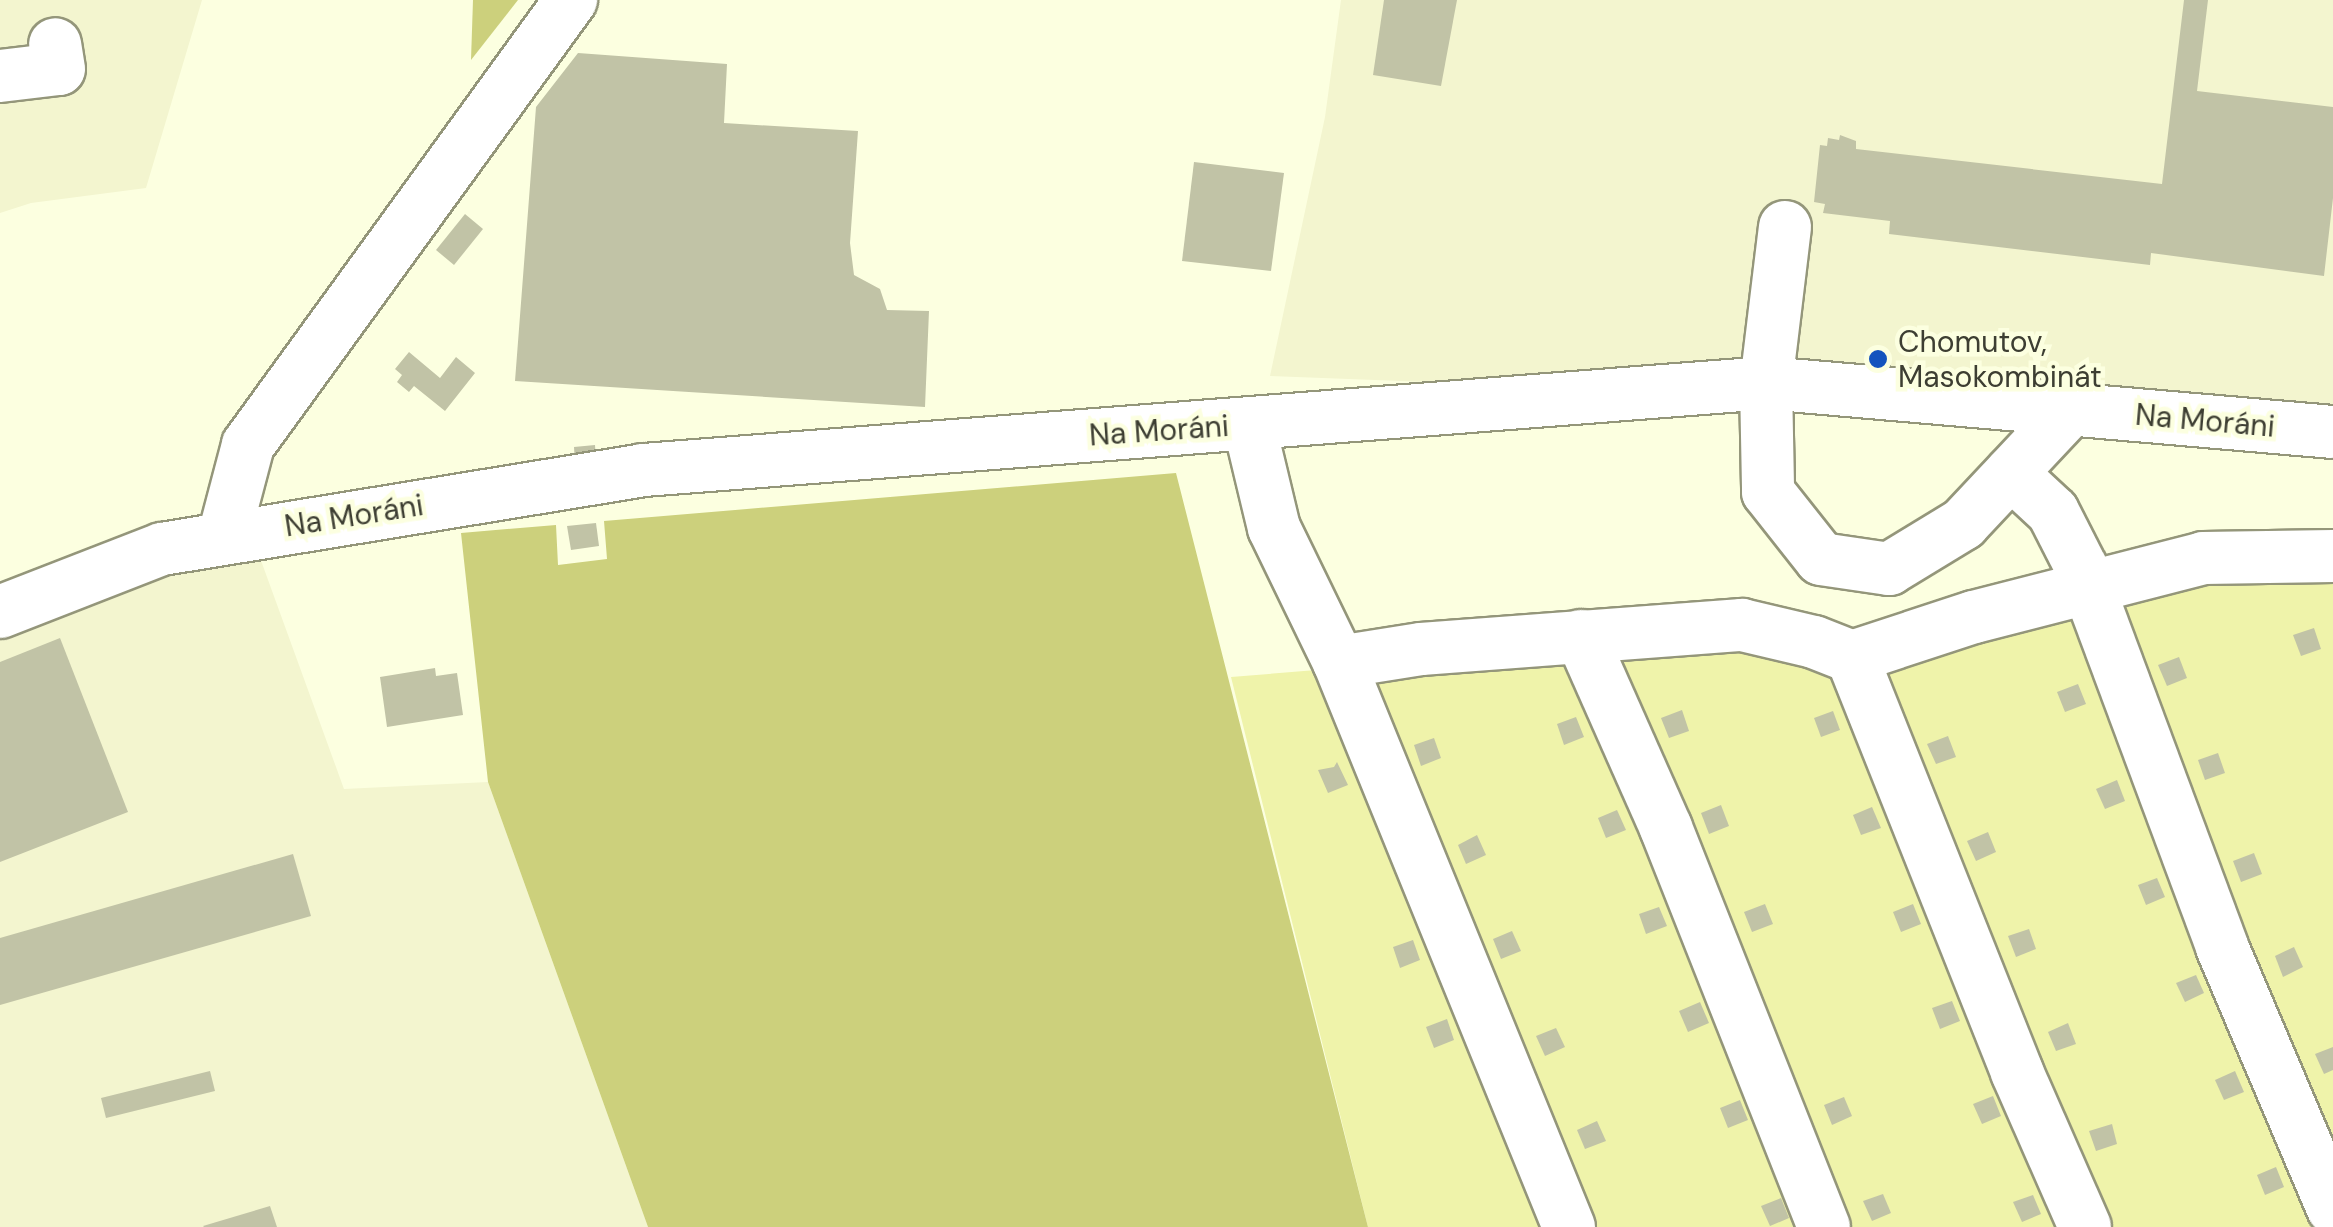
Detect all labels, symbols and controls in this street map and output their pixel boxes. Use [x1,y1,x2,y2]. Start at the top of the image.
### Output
place label: Chomutov, Masokombinát [1898,324,2102,394]
marker: Chomutov, Masokombinát [1867,348,1889,370]
street label: Na Moráni [2134,397,2276,445]
street label: Na Moráni [1088,408,1230,454]
street label: Na Moráni [282,487,426,545]

